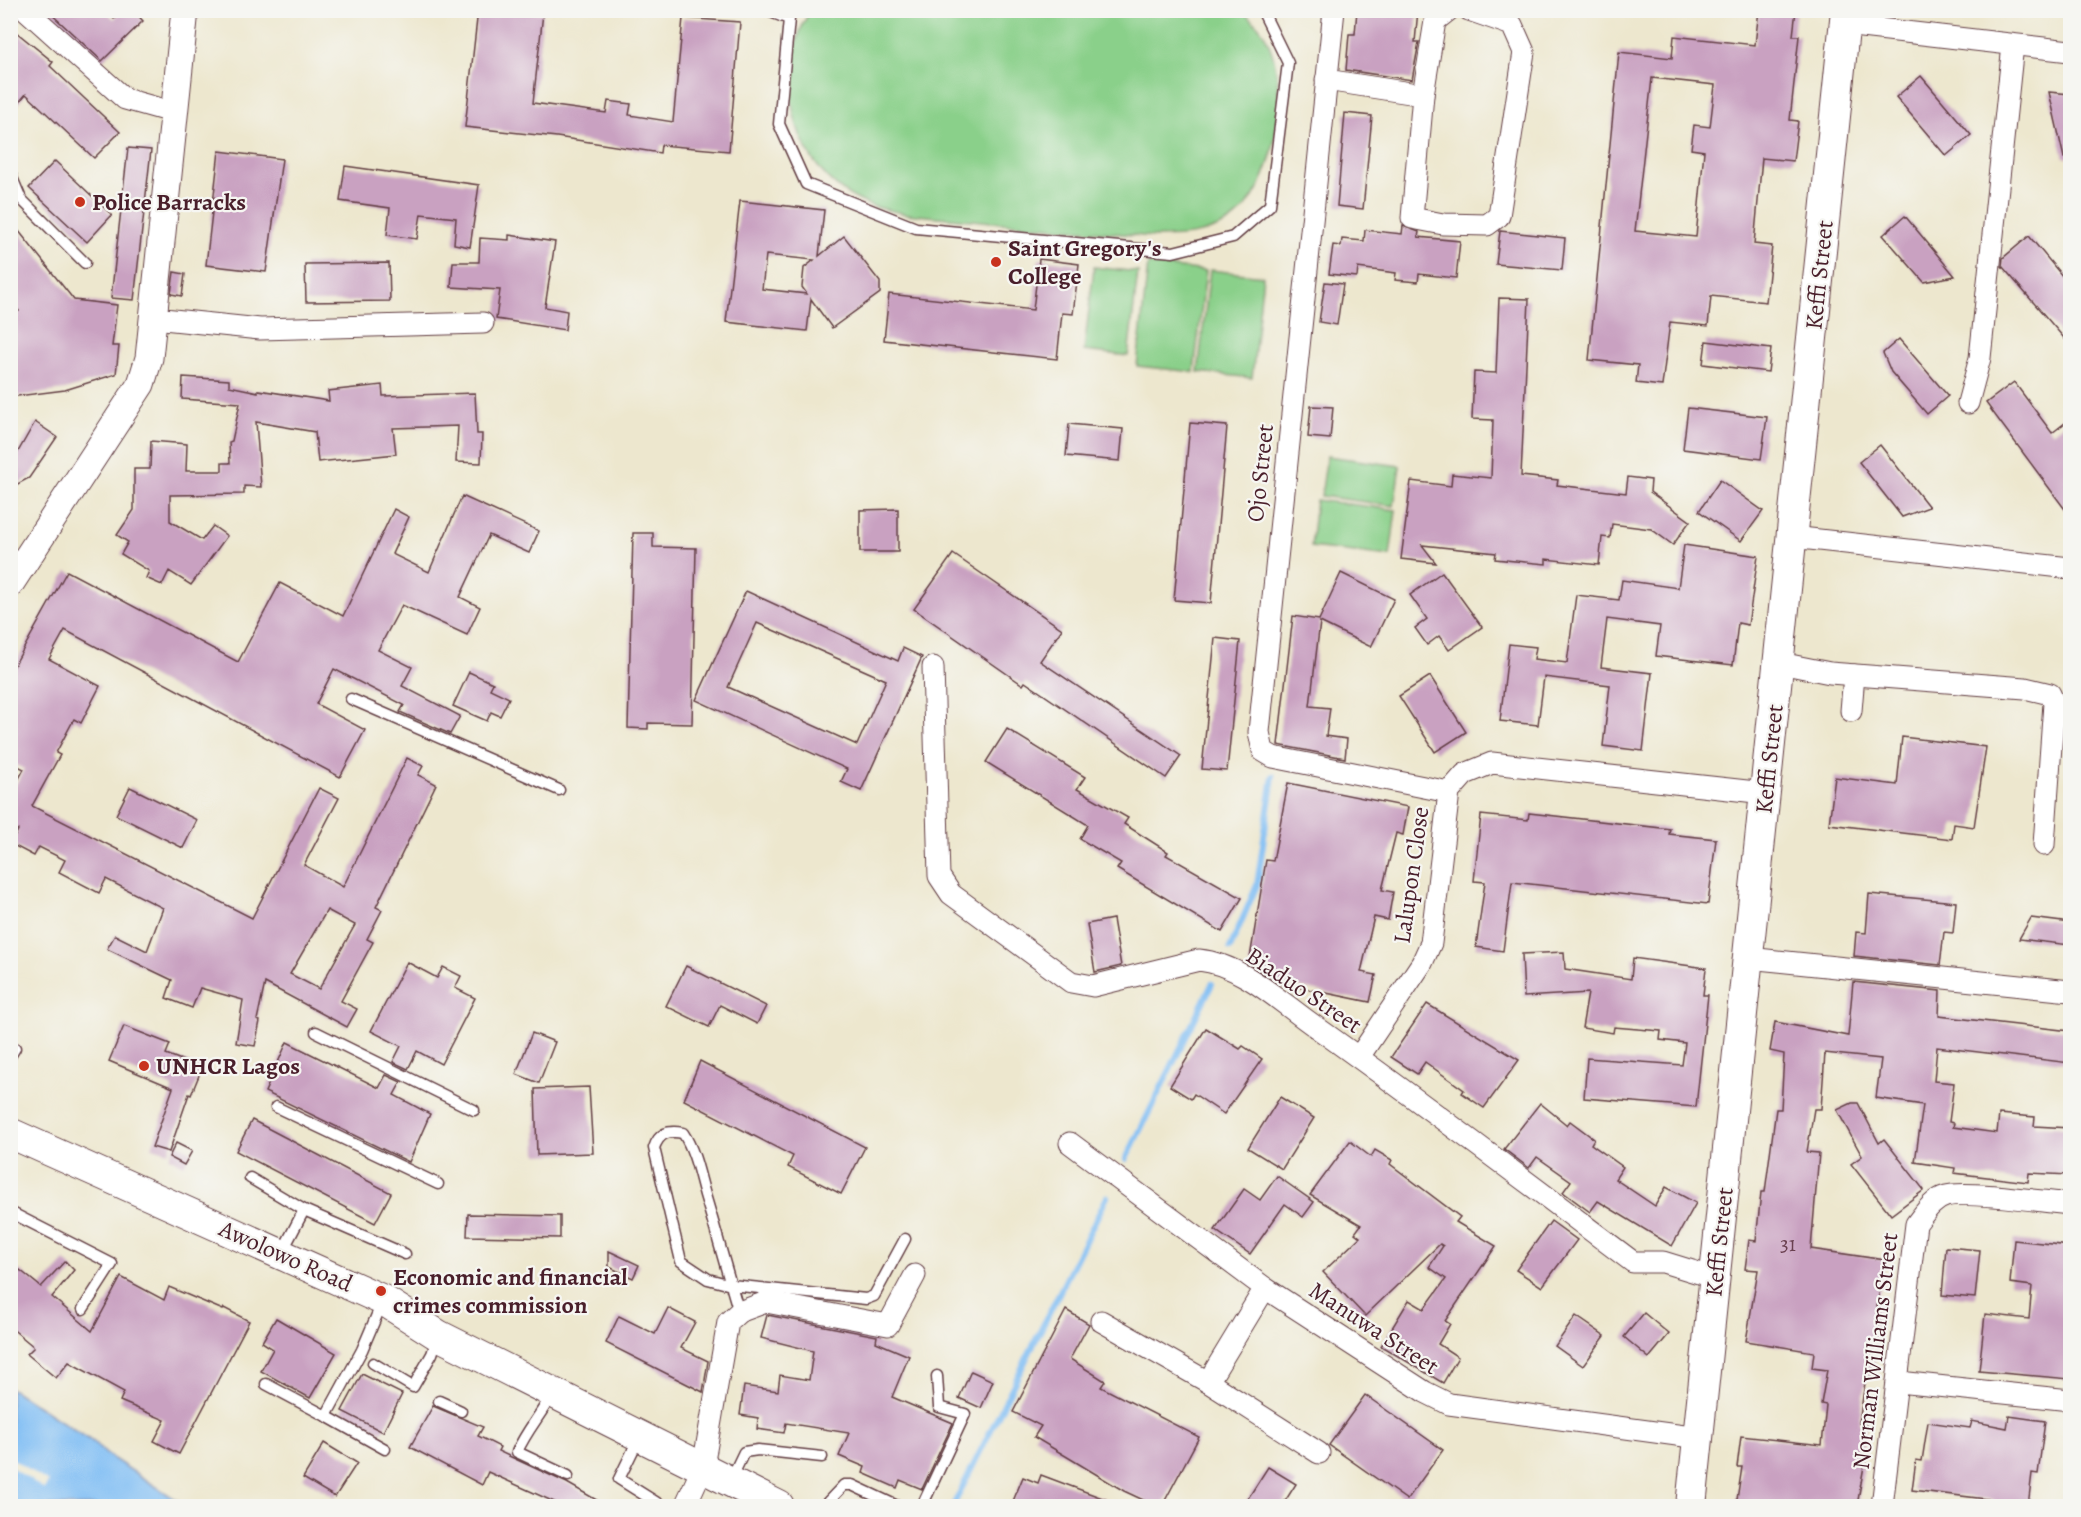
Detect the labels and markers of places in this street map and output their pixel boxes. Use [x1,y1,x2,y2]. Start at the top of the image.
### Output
place label: Police Barracks [92,186,246,218]
marker: Police Barracks [73,195,87,209]
place label: Saint Gregory's College [1008,232,1162,292]
marker: Saint Gregory's College [989,255,1003,269]
place label: UNHCR Lagos [156,1050,300,1082]
marker: UNHCR Lagos [137,1059,151,1073]
place label: Economic and financial crimes commission [393,1261,628,1321]
marker: Economic and financial crimes commission [374,1284,388,1298]

